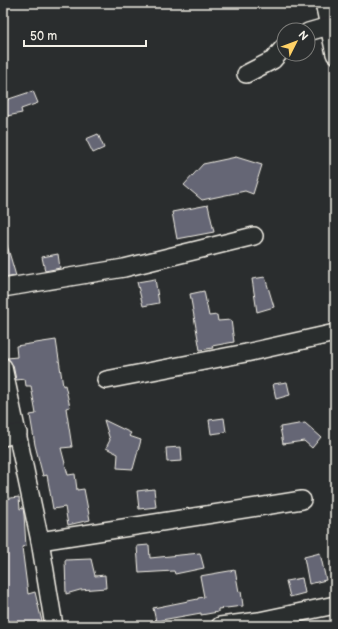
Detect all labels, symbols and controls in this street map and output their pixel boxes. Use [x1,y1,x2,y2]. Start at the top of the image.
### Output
scale bar [24,22,146,48]
north arrow [276,22,316,62]
text: N [295,28,311,43]
text: 50 m [30,29,57,44]

